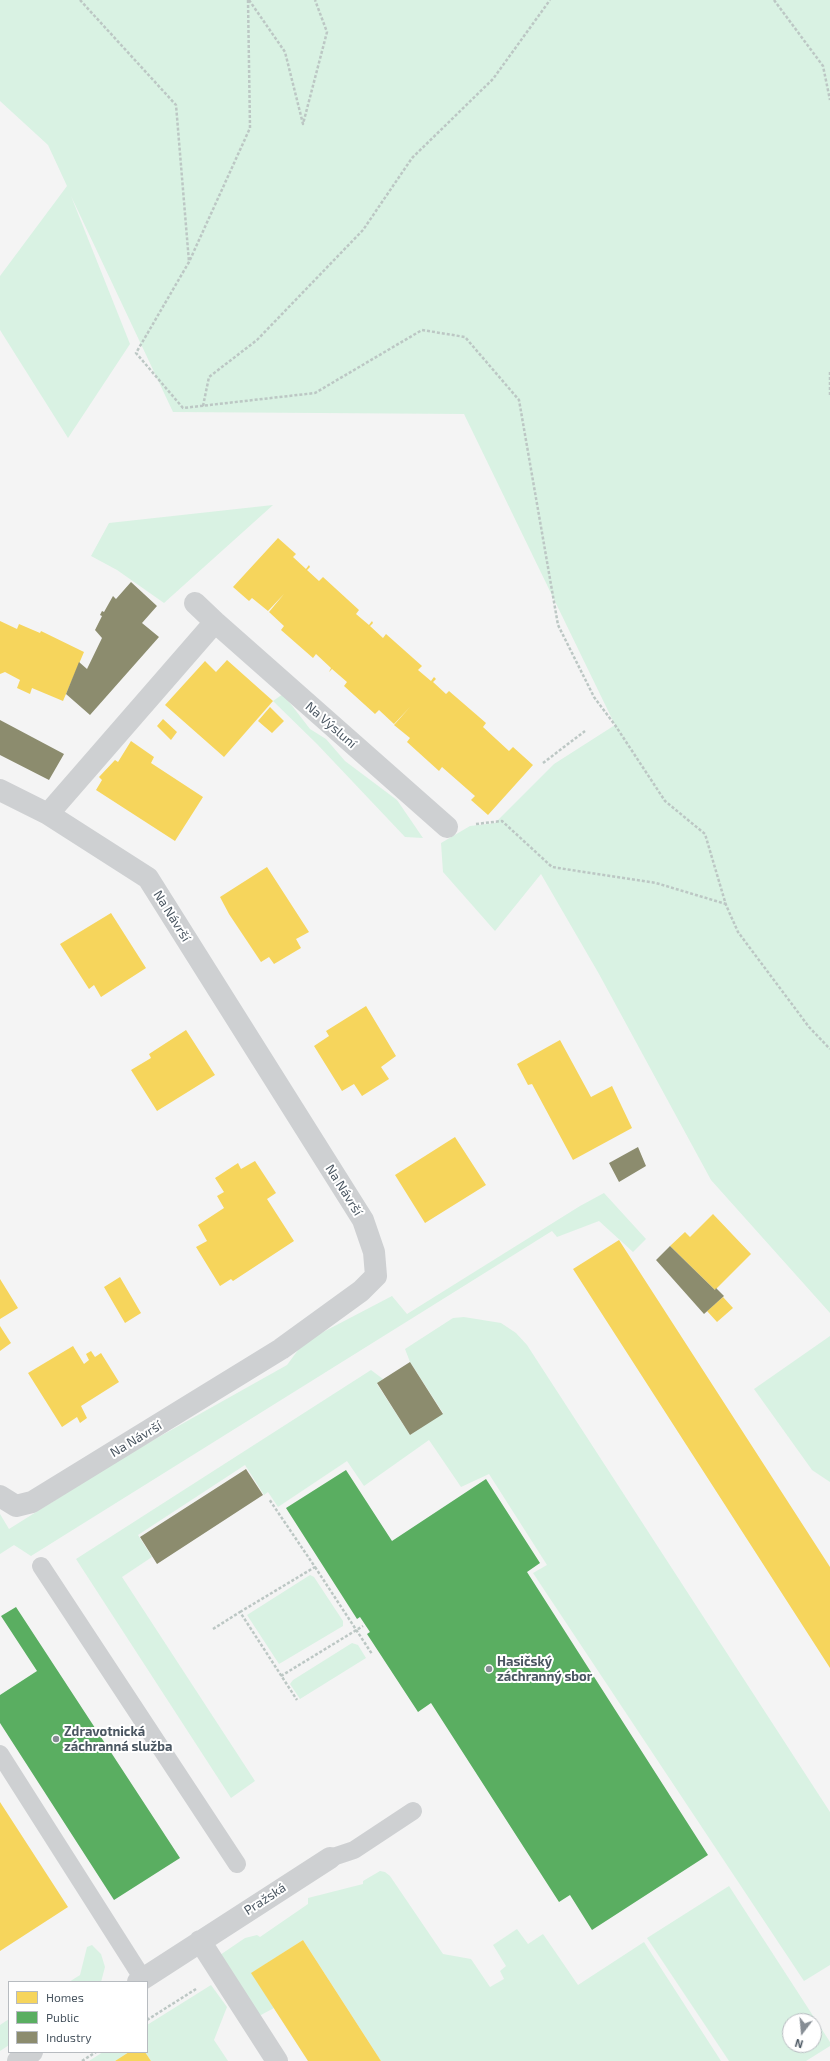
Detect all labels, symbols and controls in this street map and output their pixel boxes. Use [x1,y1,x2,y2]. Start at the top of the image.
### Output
street label: Na Výsluní [302,699,360,751]
street label: Na Návrší [150,888,194,944]
street label: Na Návrší [322,1162,366,1218]
street label: Na Návrší [107,1418,165,1460]
place label: Hasičský záchranný sbor [497,1654,592,1685]
marker: Hasičský záchranný sbor [484,1664,494,1674]
place label: Zdravotnická záchranná služba [64,1724,172,1755]
marker: Zdravotnická záchranná služba [51,1734,61,1744]
street label: Pražská [241,1880,289,1918]
legend [8,1981,148,2053]
text: Homes [46,1990,84,2004]
text: Public [46,2010,79,2024]
north arrow [782,2013,822,2053]
text: Industry [46,2030,92,2044]
text: N [793,2037,804,2051]

